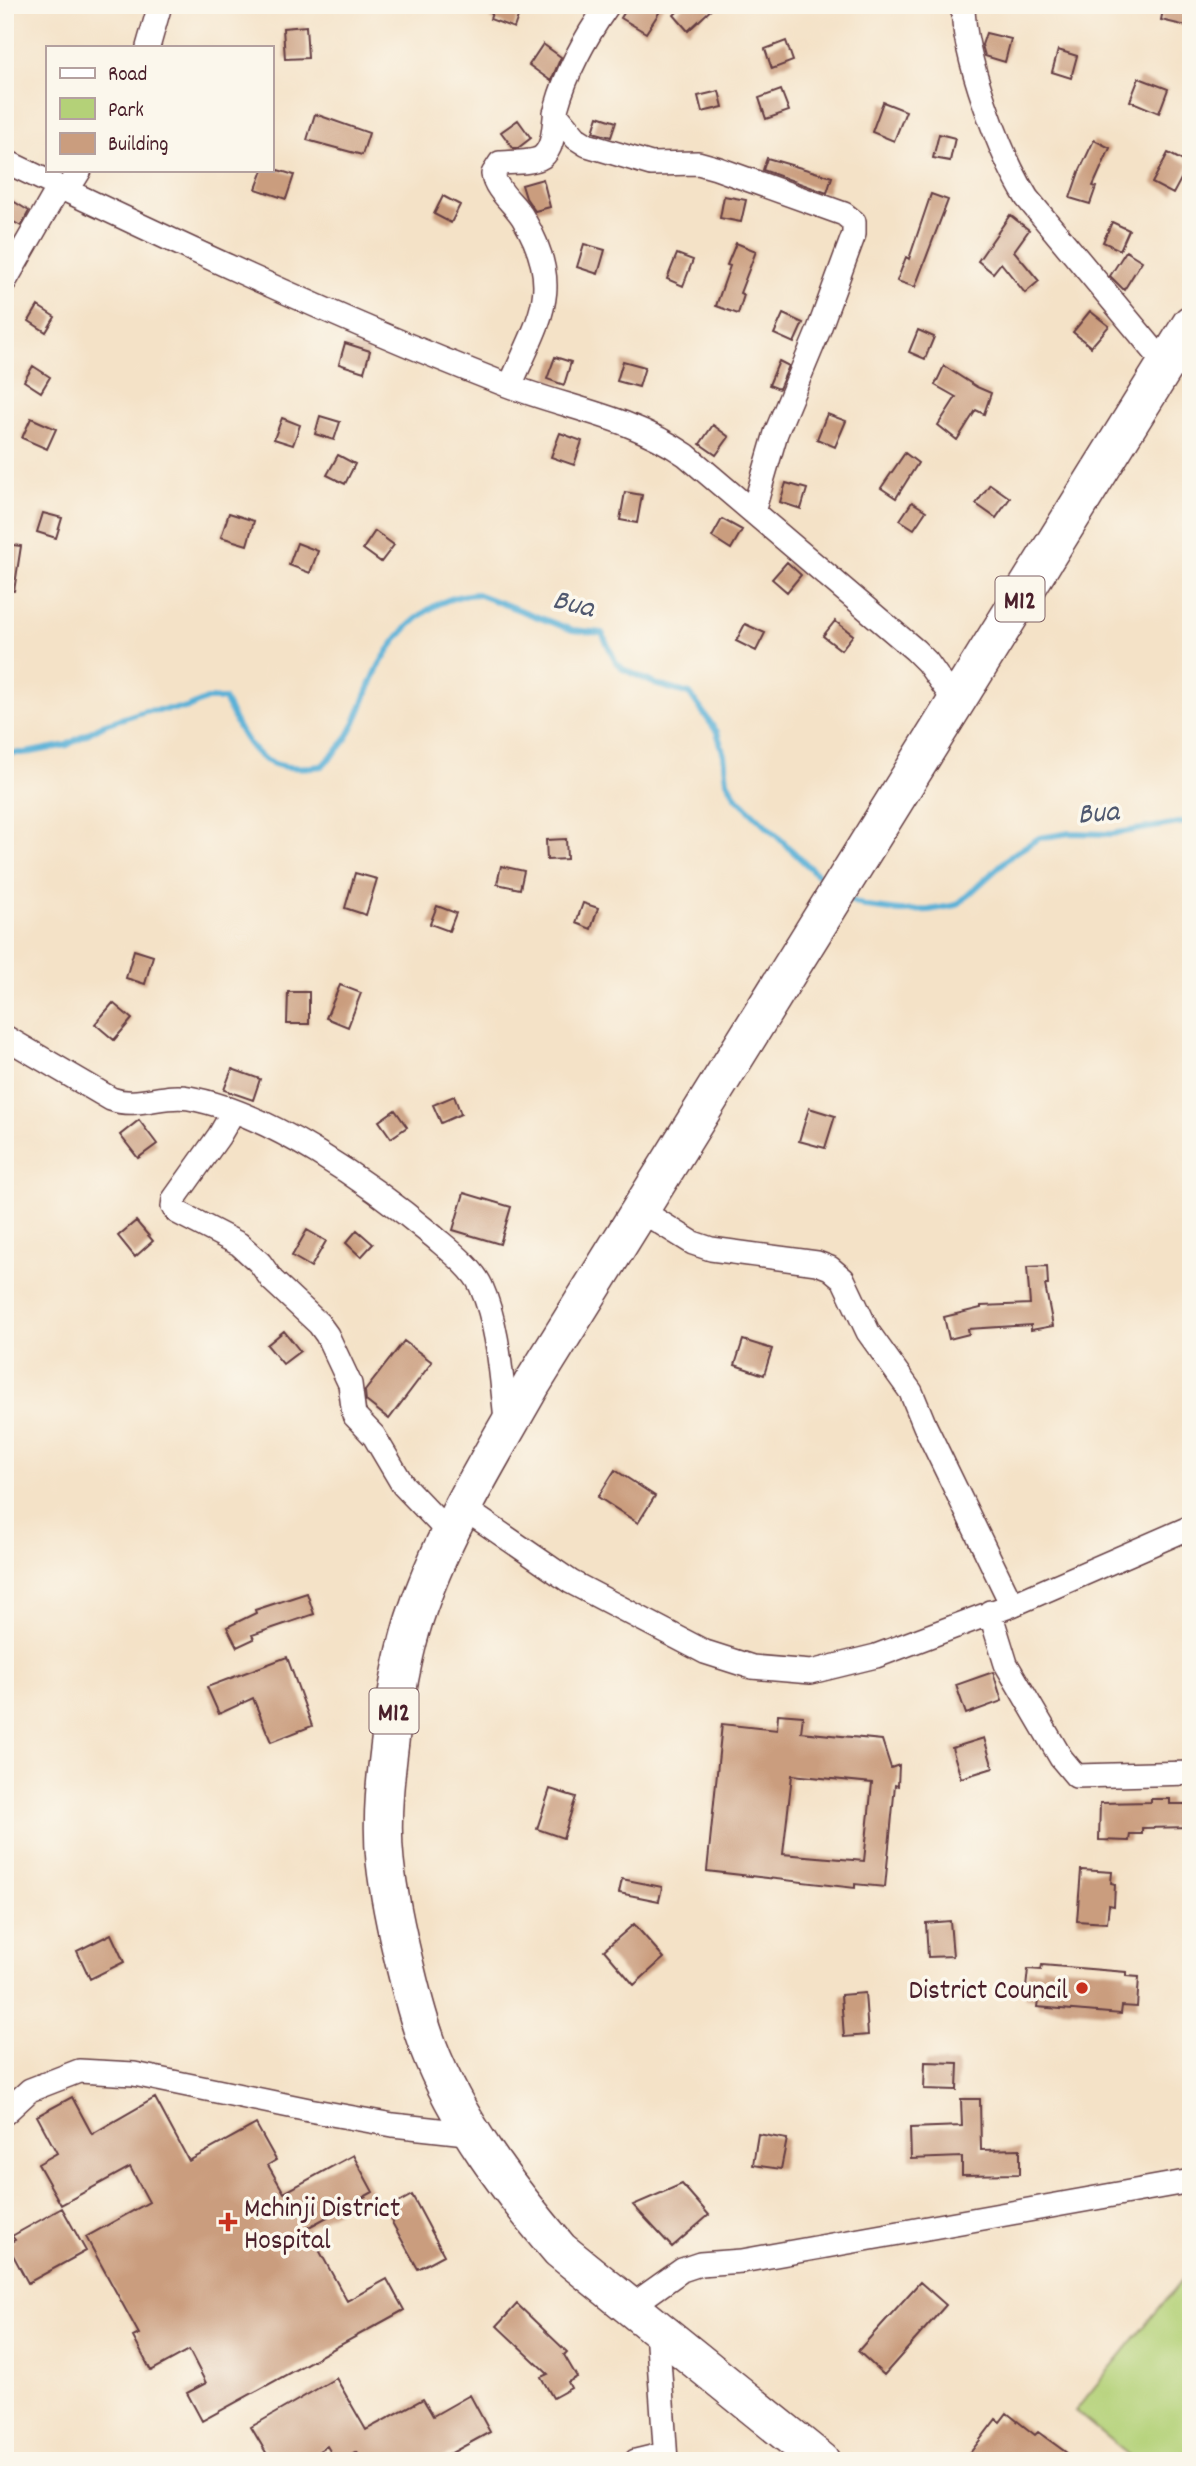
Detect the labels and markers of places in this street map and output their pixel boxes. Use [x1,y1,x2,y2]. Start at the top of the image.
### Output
place label: District Council [908,1973,1068,2013]
marker: District Council [1074,1980,1090,1996]
place label: Mchinji District Hospital [244,2191,400,2263]
marker: Mchinji District Hospital [218,2212,238,2232]

